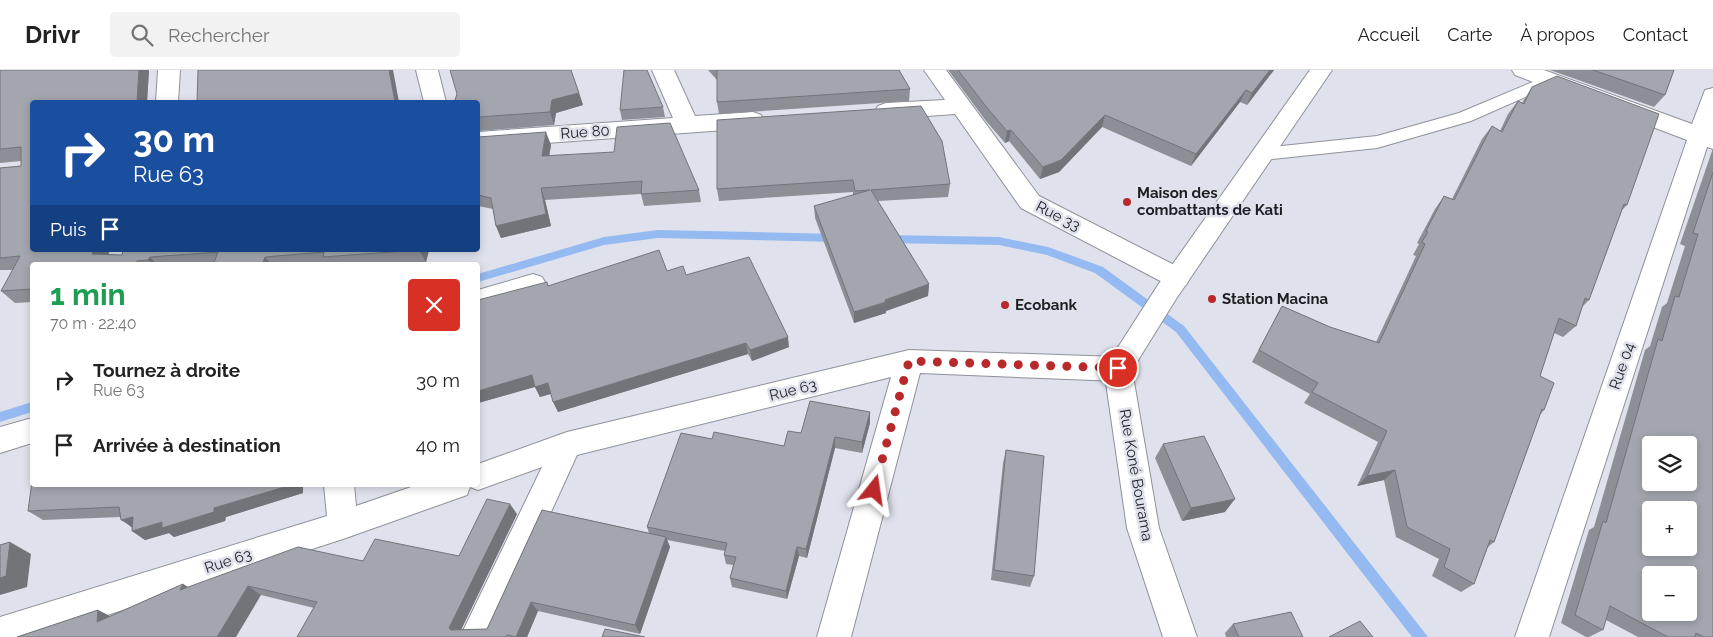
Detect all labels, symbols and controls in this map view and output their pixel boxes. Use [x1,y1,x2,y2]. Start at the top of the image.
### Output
search box [110,12,460,57]
text: Drivr [25,20,80,49]
icon: search [128,21,156,49]
text: Rechercher [168,24,270,46]
text: Accueil [1358,24,1419,45]
text: Carte [1447,24,1492,45]
text: À propos [1520,24,1595,45]
text: Contact [1623,24,1688,45]
text: 30 m [133,119,215,160]
icon: right [50,120,115,185]
street label: Rue 80 [560,121,610,143]
text: Rue 63 [133,161,204,187]
place label: Maison des combattants de Kati [1137,184,1283,219]
marker: Maison des combattants de Kati [1121,196,1133,208]
street label: Rue 33 [1033,197,1083,235]
icon: arrive [96,215,124,243]
text: Puis [50,218,86,240]
text: 1 min [50,277,126,312]
button: close [408,279,460,331]
place label: Station Macina [1222,290,1328,308]
marker: Station Macina [1206,293,1218,305]
place label: Ecobank [1015,296,1078,314]
marker: Ecobank [999,299,1011,311]
text: 70 m · 22:40 [50,314,136,333]
street label: Rue 04 [1606,340,1638,392]
pin [1097,347,1139,389]
icon: arrive [1104,354,1132,382]
text: Tournez à droite [93,359,240,381]
icon: right [50,366,78,394]
text: 30 m [416,369,460,391]
street label: Rue 63 [767,375,819,405]
text: Rue 63 [93,381,145,400]
street label: Rue Koné Bourama [1116,408,1156,542]
icon: arrive [50,431,78,459]
text: Arrivée à destination [93,434,281,456]
text: 40 m [416,434,460,456]
map controls [1642,436,1697,621]
button: layers [1642,436,1697,491]
position arrow [847,463,899,515]
button: + [1642,501,1697,556]
street label: Rue 63 [202,545,254,577]
button: − [1642,566,1697,621]

